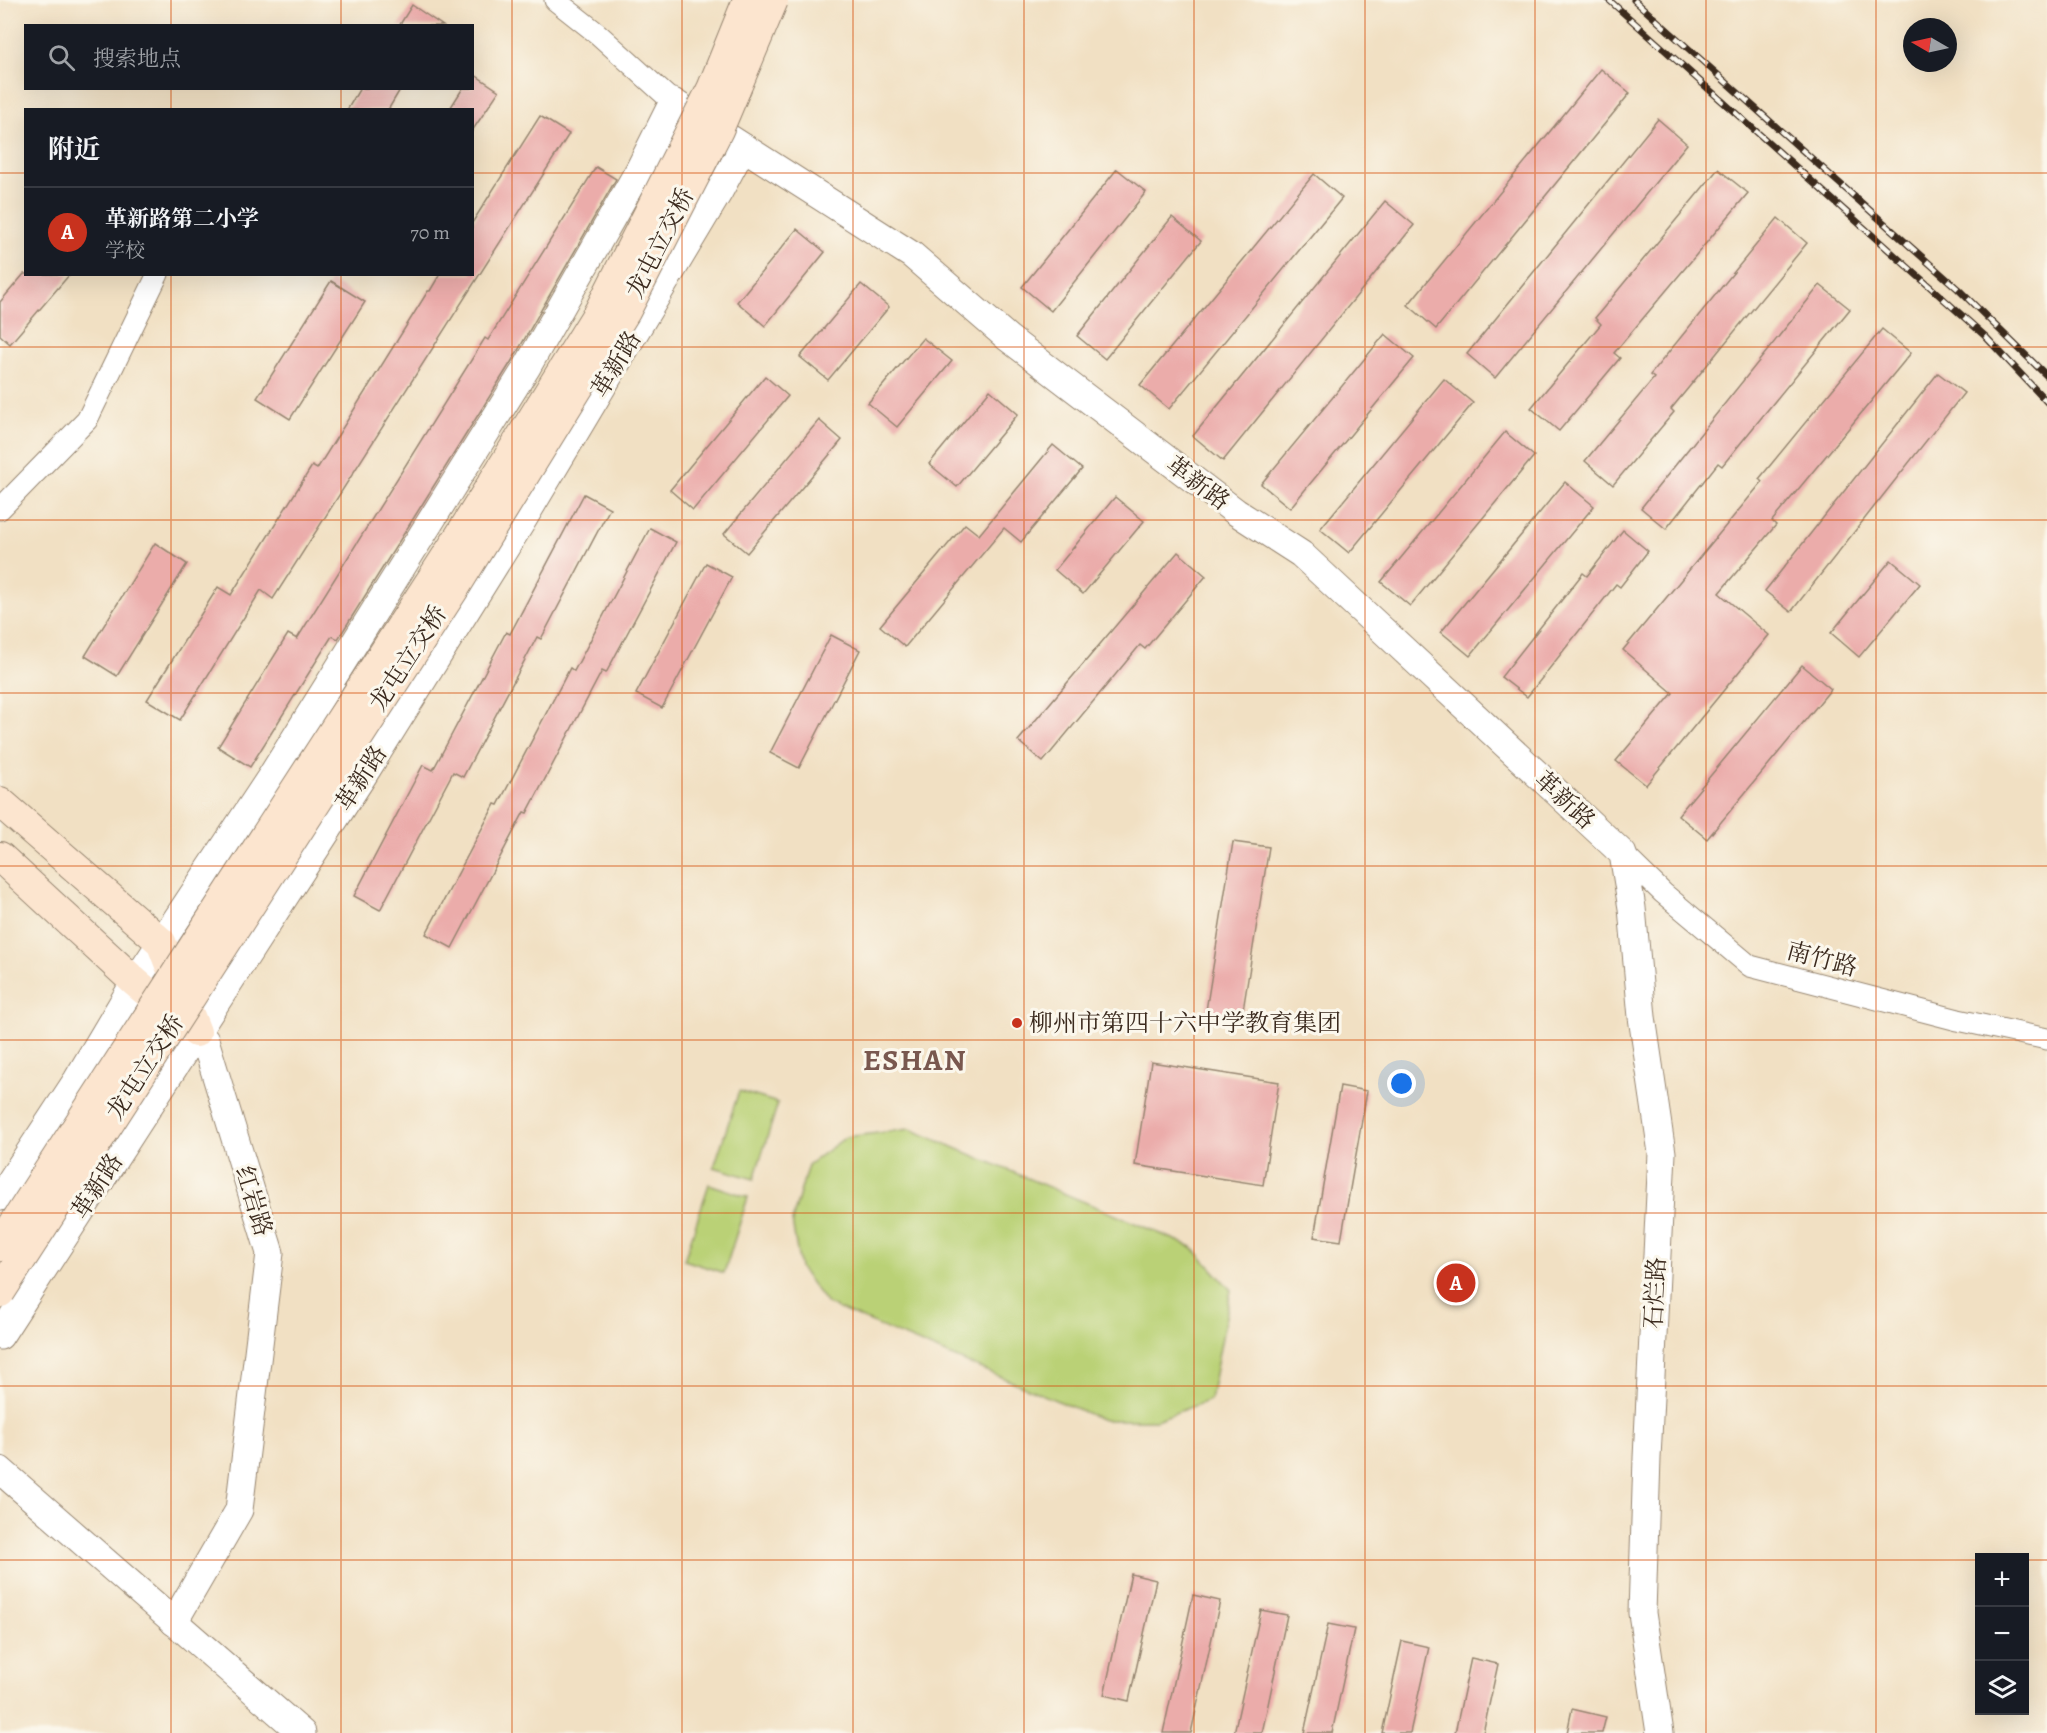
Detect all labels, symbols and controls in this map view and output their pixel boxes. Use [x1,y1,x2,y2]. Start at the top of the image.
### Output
north arrow [1903,18,1957,72]
search box [24,24,474,90]
icon: search [45,41,78,74]
text: 搜索地点 [93,44,181,74]
text: 附近 [48,132,100,167]
street label: 龙屯立交桥 [619,182,701,304]
text: 革新路第二小学 [105,204,259,234]
text: A [61,219,74,246]
text: 70 m [410,219,450,246]
text: 学校 [105,237,145,264]
street label: 革新路 [584,325,648,403]
street label: 革新路 [1160,449,1236,517]
street label: 龙屯立交桥 [362,599,454,717]
street label: 革新路 [328,739,394,817]
street label: 革新路 [1528,764,1602,836]
street label: 南竹路 [1783,934,1861,984]
place label: 柳州市第四十六中学教育集团 [1029,1007,1341,1039]
street label: 龙屯立交桥 [99,1008,191,1126]
marker: 柳州市第四十六中学教育集团 [1010,1016,1024,1030]
district label: ESHAN [863,1040,967,1080]
your location [1387,1069,1416,1098]
street label: 革新路 [64,1147,130,1225]
street label: 红岩路 [228,1162,280,1240]
street label: 石烂路 [1637,1256,1673,1330]
pin: A [1436,1260,1476,1306]
map controls [1975,1553,2029,1715]
button: + [1975,1553,2029,1607]
button: − [1975,1607,2029,1661]
button: layers [1975,1661,2029,1715]

